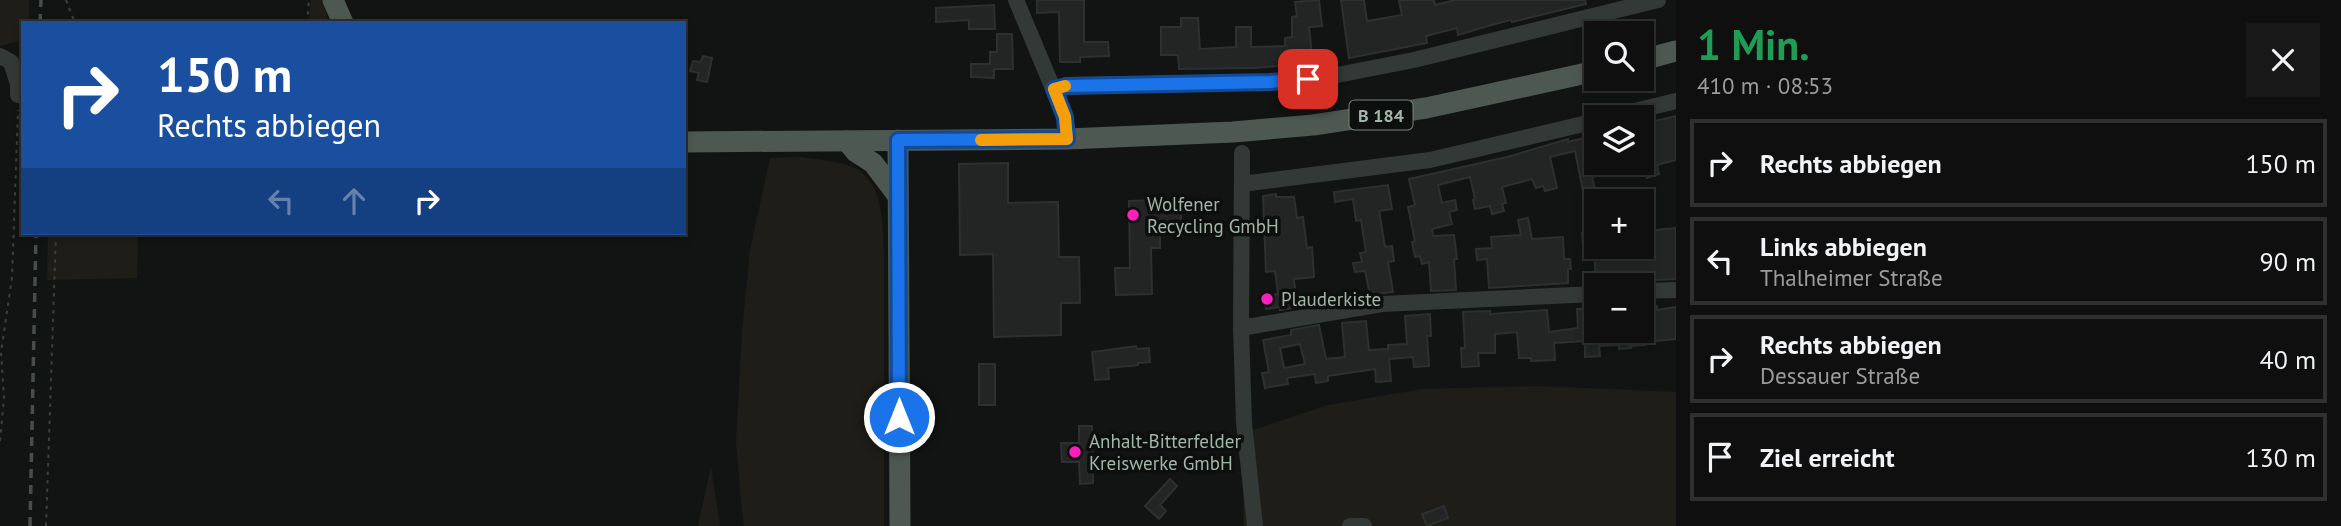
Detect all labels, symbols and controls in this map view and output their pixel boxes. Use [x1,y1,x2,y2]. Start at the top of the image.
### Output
text: 1 Min. [1697,17,1810,72]
map controls [1584,21,1654,343]
button: search [1584,21,1654,91]
button: close [2246,23,2320,97]
text: 150 m [157,42,292,106]
icon: right [42,49,133,140]
pin [1278,49,1338,109]
icon: arrive [1289,60,1327,98]
text: 410 m · 08:53 [1697,71,1833,100]
road number: B 184 [1350,100,1412,130]
text: Rechts abbiegen [157,104,381,146]
button: layers [1584,105,1654,175]
icon: right [1701,144,1739,182]
text: Rechts abbiegen [1760,147,1942,180]
text: 150 m [2245,147,2316,180]
icon: left [262,182,300,220]
icon: ahead [335,182,373,220]
icon: right [408,182,446,220]
button: + [1584,189,1654,259]
place label: Wolfener Recycling GmbH [1147,192,1279,238]
marker: Wolfener Recycling GmbH [1125,207,1141,223]
text: Links abbiegen [1760,230,1927,263]
icon: left [1701,242,1739,280]
text: 90 m [2260,245,2316,278]
text: Thalheimer Straße [1760,263,1943,292]
button: − [1584,273,1654,343]
place label: Plauderkiste [1281,287,1381,311]
marker: Plauderkiste [1259,291,1275,307]
text: Rechts abbiegen [1760,328,1942,361]
icon: right [1701,340,1739,378]
text: 40 m [2260,343,2316,376]
text: Dessauer Straße [1760,361,1920,390]
position arrow [862,380,936,454]
place label: Anhalt-Bitterfelder Kreiswerke GmbH [1089,429,1241,475]
icon: arrive [1701,438,1739,476]
text: Ziel erreicht [1760,441,1895,474]
text: 130 m [2245,441,2316,474]
marker: Anhalt-Bitterfelder Kreiswerke GmbH [1067,444,1083,460]

